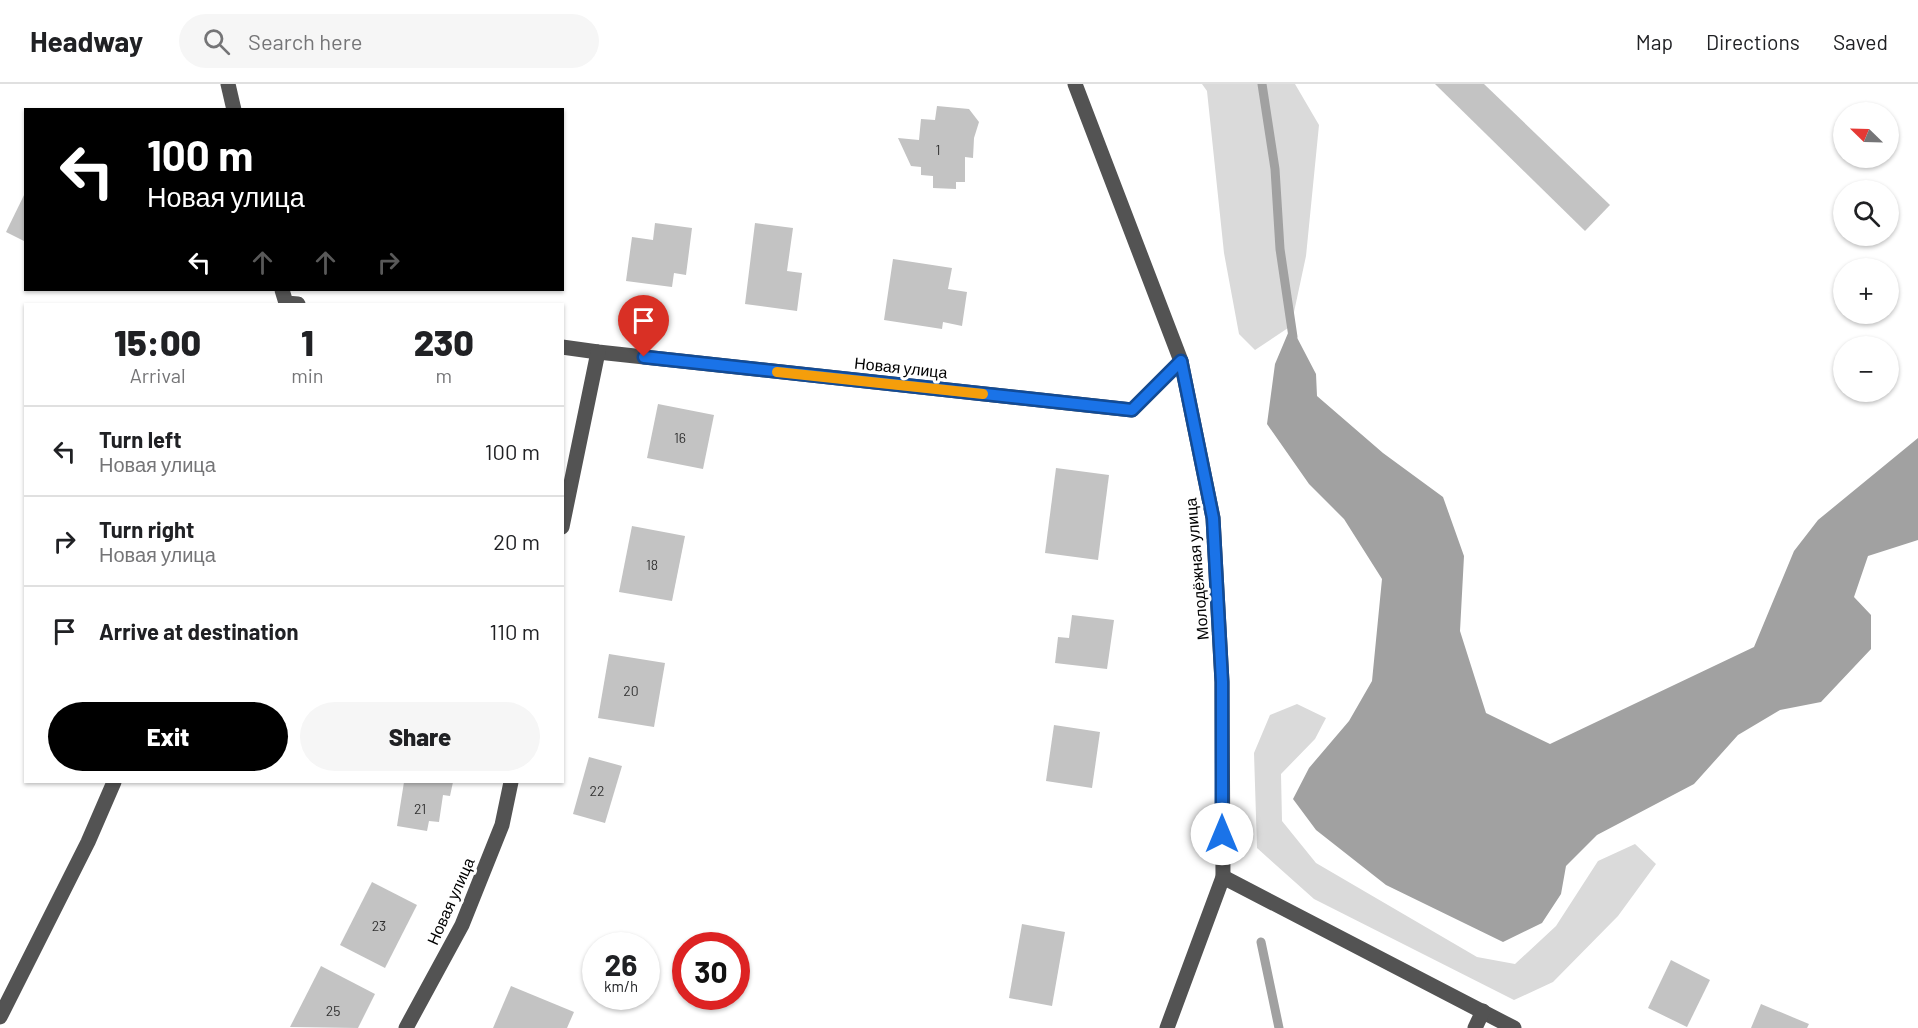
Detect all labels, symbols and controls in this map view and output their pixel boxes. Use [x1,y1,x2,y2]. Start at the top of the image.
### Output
search box [179,14,599,68]
text: Headway [30,24,143,58]
icon: search [200,25,233,58]
text: Search here [248,28,362,54]
text: Map [1636,29,1673,54]
text: Directions [1706,29,1800,54]
text: Saved [1833,29,1888,54]
north arrow [1833,102,1899,168]
map controls [1833,102,1899,402]
text: 100 m [147,129,253,179]
icon: left [48,132,126,210]
house number: 1 [936,141,940,158]
text: Новая улица [147,180,305,212]
button: search [1833,180,1899,246]
icon: left [183,246,216,279]
icon: ahead [246,246,279,279]
icon: ahead [309,246,342,279]
icon: right [372,246,405,279]
button: + [1833,258,1899,324]
pin [618,295,669,357]
icon: arrive [627,304,660,337]
text: 15:00 [114,320,201,363]
text: 1 [301,320,314,363]
text: 230 [414,320,474,363]
button: − [1833,336,1899,402]
street label: Новая улица [853,353,949,381]
text: Arrival [130,363,186,387]
text: min [291,363,324,387]
text: m [436,363,452,387]
text: Turn left [99,426,182,452]
house number: 16 [674,429,686,446]
icon: left [48,435,81,468]
text: 100 m [485,438,540,464]
text: Новая улица [99,452,216,476]
street label: Молодёжная улица [1180,497,1212,641]
text: Turn right [99,516,194,542]
icon: right [48,525,81,558]
text: 20 m [493,528,540,554]
text: Новая улица [99,542,216,566]
house number: 18 [646,556,658,573]
icon: arrive [48,615,81,648]
text: Arrive at destination [99,618,298,644]
text: 110 m [490,618,540,644]
house number: 20 [623,682,639,699]
button: Exit [48,702,288,771]
button: Share [300,702,540,771]
house number: 22 [589,782,605,799]
house number: 21 [414,800,426,817]
position arrow [1190,802,1254,866]
street label: Новая улица [422,854,478,948]
house number: 23 [372,917,386,934]
speed limit sign: 30 [672,932,750,1010]
text: 26 [605,946,637,982]
text: km/h [604,977,638,995]
house number: 25 [326,1002,340,1019]

